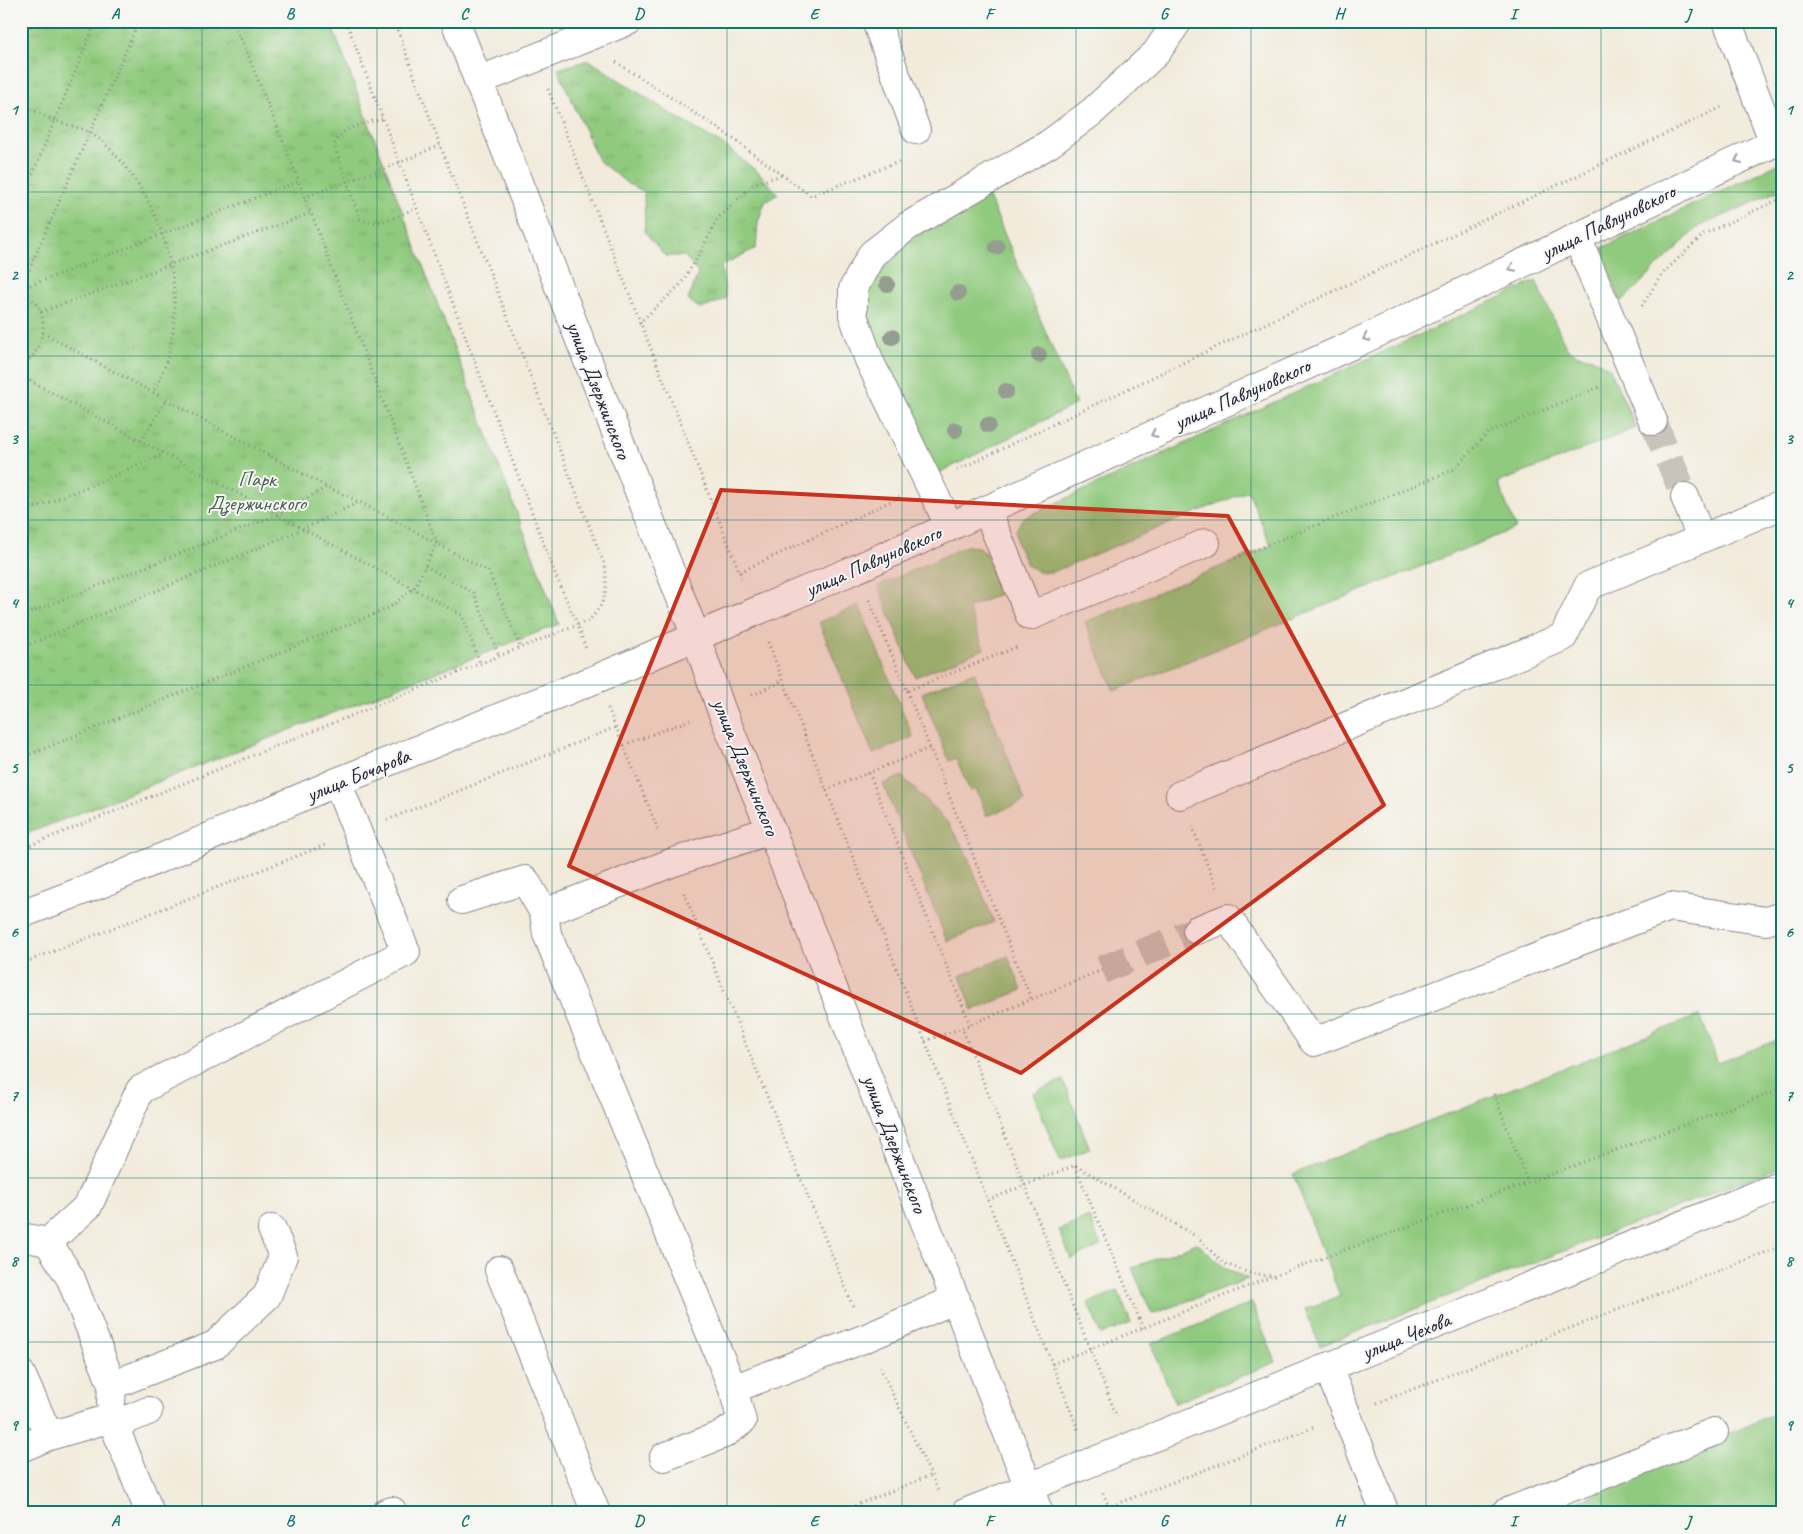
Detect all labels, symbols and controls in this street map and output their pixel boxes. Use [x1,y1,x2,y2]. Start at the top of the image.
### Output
text: A [111,4,121,24]
text: B [286,4,296,24]
text: C [460,4,470,24]
text: D [634,4,645,24]
text: E [810,4,821,24]
text: F [985,4,996,24]
text: G [1160,4,1170,24]
text: H [1334,4,1346,24]
text: I [1510,4,1520,24]
text: J [1684,4,1693,24]
text: 1 [10,100,19,120]
text: 1 [1785,100,1794,120]
one-way arrow [1734,154,1743,164]
street label: улица Павлуновского [1535,177,1682,267]
one-way arrow [1508,262,1517,272]
text: 2 [10,265,19,285]
text: 2 [1785,265,1794,285]
street label: улица Дзержинского [560,316,638,464]
one-way arrow [1362,332,1371,342]
street label: улица Павлуновского [1168,351,1316,436]
one-way arrow [1150,428,1159,439]
text: 3 [10,429,19,449]
text: 3 [1785,429,1794,449]
park label: Парк Дзержинского [208,466,308,517]
street label: улица Павлуновского [799,518,947,603]
text: 4 [10,593,19,613]
text: 4 [1785,593,1794,613]
street label: улица Дзержинского [706,693,786,841]
street label: улица Бочарова [301,742,415,808]
text: 5 [11,758,20,778]
text: 5 [1786,758,1795,778]
text: 6 [10,922,19,942]
text: 6 [1785,922,1794,942]
street label: улица Дзержинского [856,1070,934,1218]
text: 7 [10,1086,19,1106]
text: 7 [1785,1086,1794,1106]
text: 8 [10,1251,19,1271]
text: 8 [1785,1251,1794,1271]
street label: улица Чехова [1356,1306,1456,1366]
text: 9 [10,1415,19,1435]
text: 9 [1785,1415,1794,1435]
text: A [111,1511,121,1531]
text: B [286,1511,296,1531]
text: C [460,1511,470,1531]
text: D [634,1511,645,1531]
text: E [810,1511,821,1531]
text: F [985,1511,996,1531]
text: G [1160,1511,1170,1531]
text: H [1334,1511,1346,1531]
text: I [1510,1511,1520,1531]
text: J [1684,1511,1693,1531]

